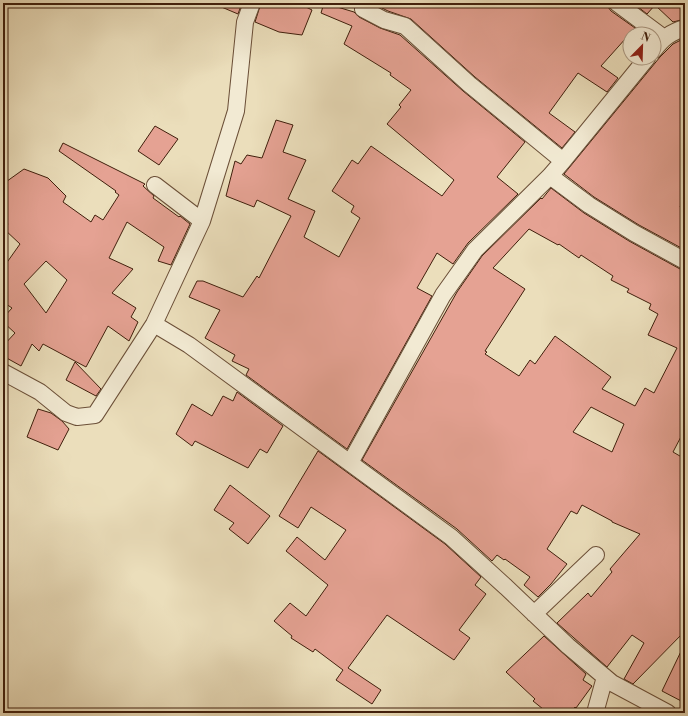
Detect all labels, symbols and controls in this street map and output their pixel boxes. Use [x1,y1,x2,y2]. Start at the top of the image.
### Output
north arrow [622,26,662,66]
text: N [639,30,653,46]

